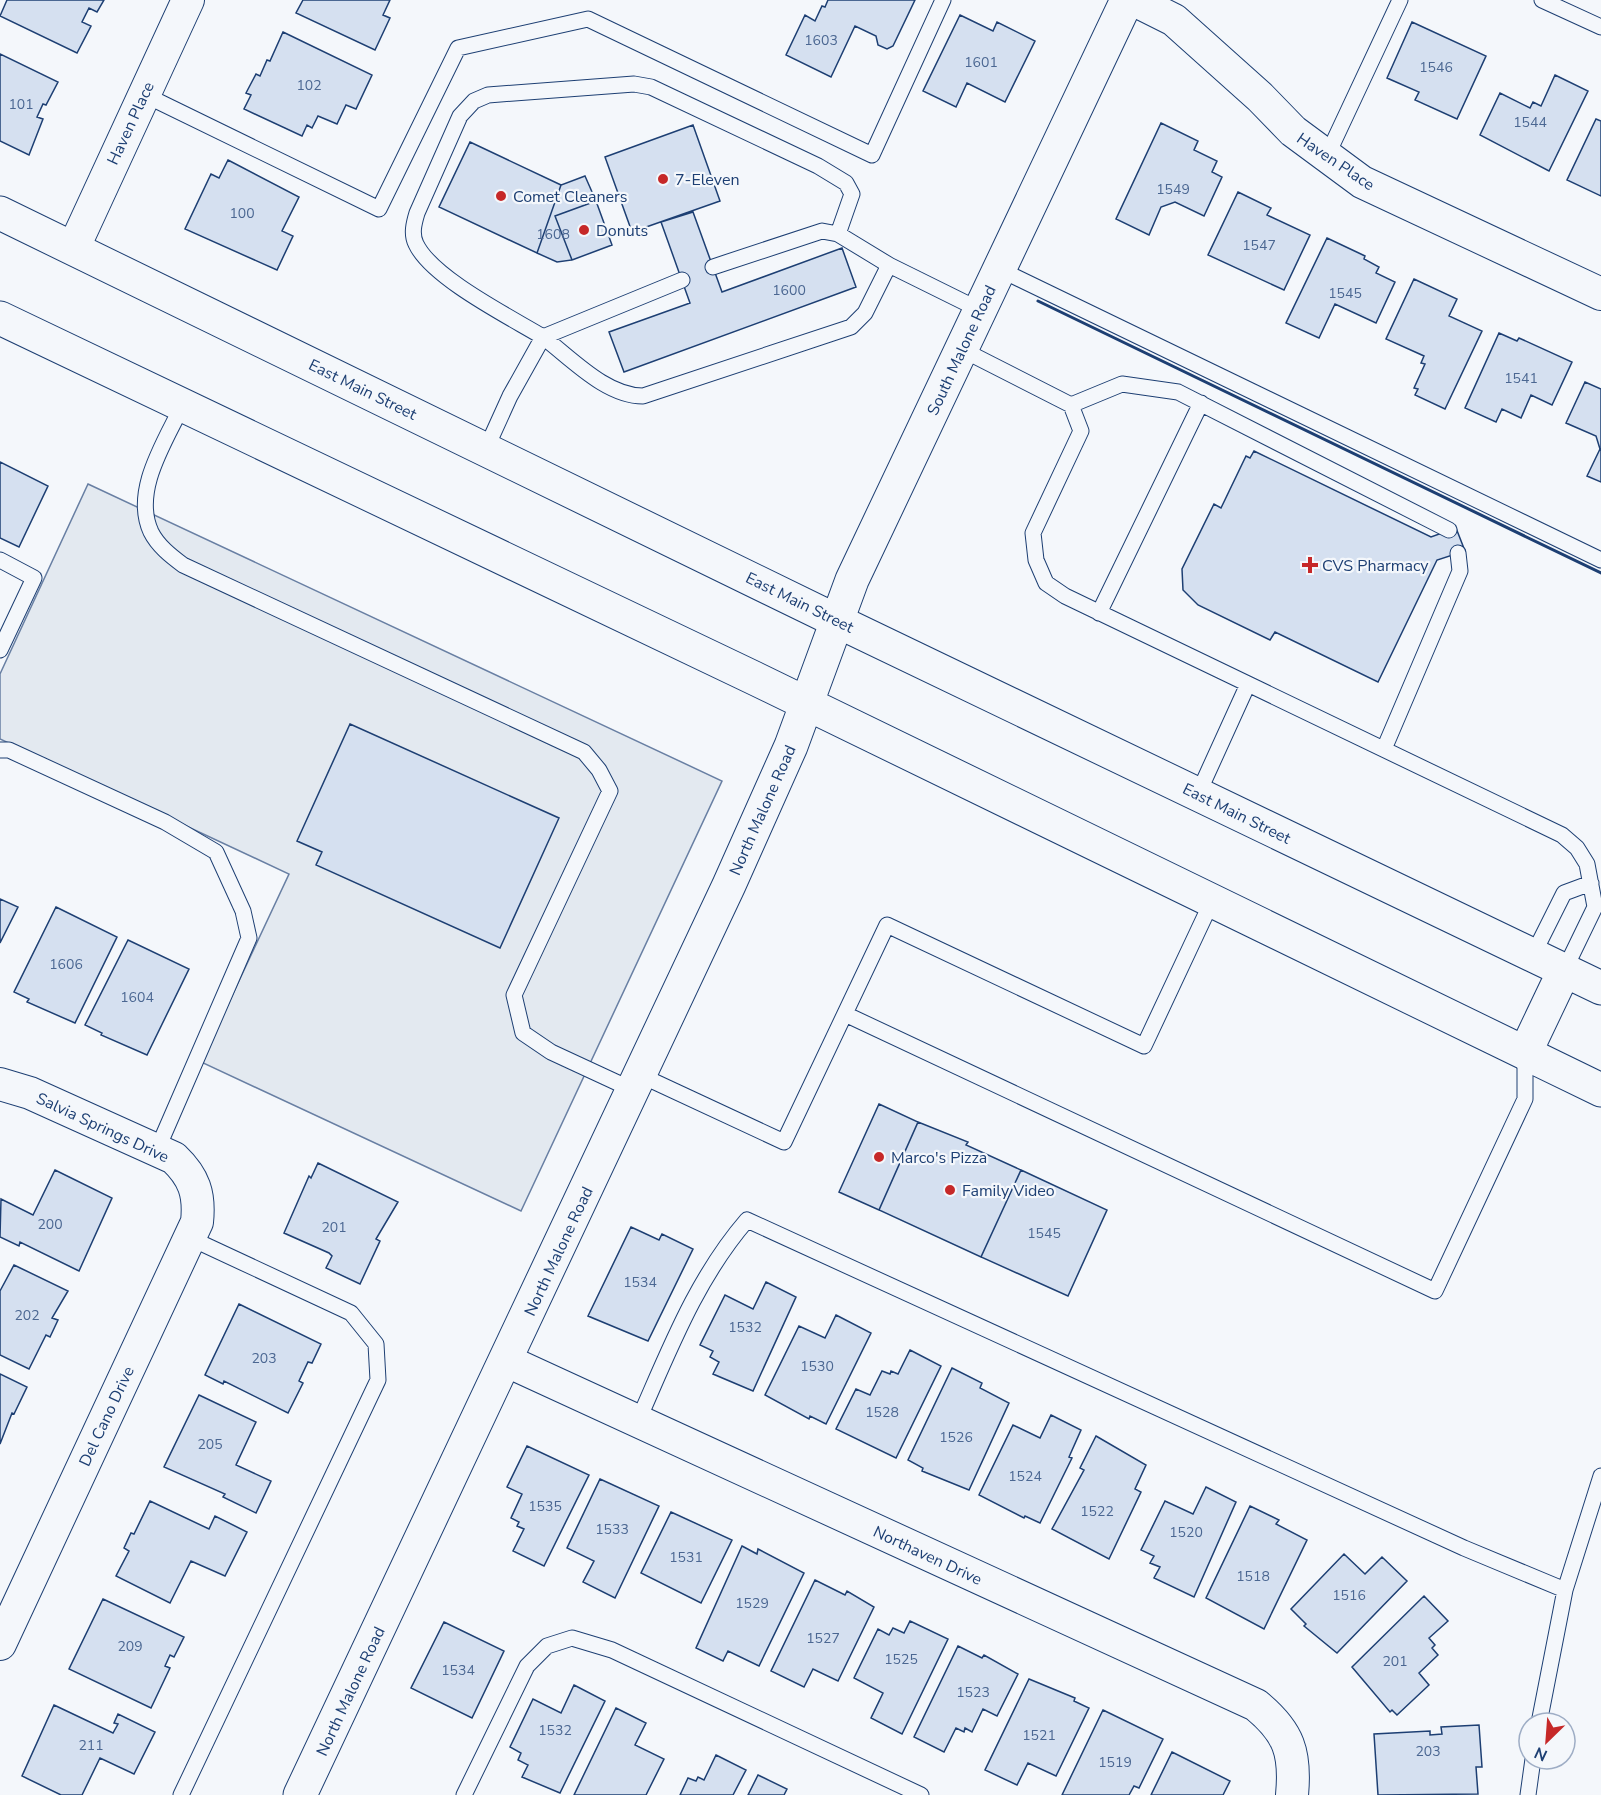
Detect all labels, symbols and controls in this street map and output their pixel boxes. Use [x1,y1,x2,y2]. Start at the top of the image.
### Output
house number: 1603 [804,31,838,50]
house number: 1601 [964,53,998,72]
house number: 1546 [1419,58,1453,77]
house number: 102 [296,76,322,95]
street label: Haven Place [102,78,160,169]
house number: 101 [8,95,34,114]
house number: 1544 [1513,113,1547,132]
street label: Haven Place [1292,128,1379,196]
place label: 7-Eleven [675,169,740,191]
marker: 7-Eleven [656,172,670,186]
house number: 1549 [1156,180,1190,199]
place label: Comet Cleaners [513,186,627,208]
marker: Comet Cleaners [494,189,508,203]
house number: 100 [229,204,255,223]
place label: Donuts [596,220,648,242]
marker: Donuts [577,223,591,237]
house number: 1608 [536,225,570,244]
house number: 1547 [1242,236,1276,255]
house number: 1600 [772,281,806,300]
street label: South Malone Road [922,282,1002,419]
house number: 1545 [1328,284,1362,303]
street label: East Main Street [305,354,421,426]
house number: 1541 [1504,369,1538,388]
place label: CVS Pharmacy [1322,555,1429,577]
marker: CVS Pharmacy [1303,558,1317,572]
street label: East Main Street [742,567,858,639]
street label: North Malone Road [724,742,802,879]
street label: East Main Street [1179,778,1295,850]
house number: 1606 [49,955,83,974]
house number: 1604 [120,988,154,1007]
street label: Salvia Springs Drive [33,1087,173,1168]
place label: Marco's Pizza [891,1147,987,1169]
marker: Marco's Pizza [872,1150,886,1164]
place label: Family Video [962,1180,1055,1202]
street label: North Malone Road [519,1183,599,1320]
marker: Family Video [943,1183,957,1197]
house number: 200 [37,1215,63,1234]
house number: 201 [321,1218,347,1237]
house number: 1545 [1027,1224,1061,1243]
house number: 1534 [623,1273,657,1292]
house number: 202 [14,1306,40,1325]
house number: 1532 [728,1318,762,1337]
house number: 203 [251,1349,277,1368]
house number: 1530 [800,1357,834,1376]
street label: Del Cano Drive [74,1363,140,1470]
house number: 1528 [865,1403,899,1422]
house number: 1526 [939,1428,973,1447]
house number: 205 [197,1435,223,1454]
house number: 1524 [1008,1467,1042,1486]
house number: 1535 [528,1497,562,1516]
house number: 1522 [1080,1502,1114,1521]
house number: 1533 [595,1520,629,1539]
street label: Northaven Drive [870,1521,986,1591]
house number: 1520 [1169,1523,1203,1542]
house number: 1531 [669,1548,703,1567]
house number: 1518 [1236,1567,1270,1586]
house number: 1516 [1332,1586,1366,1605]
house number: 1529 [735,1594,769,1613]
street label: North Malone Road [311,1623,391,1760]
house number: 1527 [806,1629,840,1648]
house number: 209 [117,1637,143,1656]
house number: 1525 [884,1650,918,1669]
house number: 201 [1382,1652,1408,1671]
house number: 1534 [441,1661,475,1680]
house number: 1523 [956,1683,990,1702]
north arrow [1517,1711,1577,1771]
house number: 1532 [538,1721,572,1740]
house number: 1521 [1022,1726,1056,1745]
house number: 211 [78,1736,104,1755]
text: N [1531,1741,1551,1766]
house number: 203 [1415,1742,1441,1761]
house number: 1519 [1098,1753,1132,1772]

